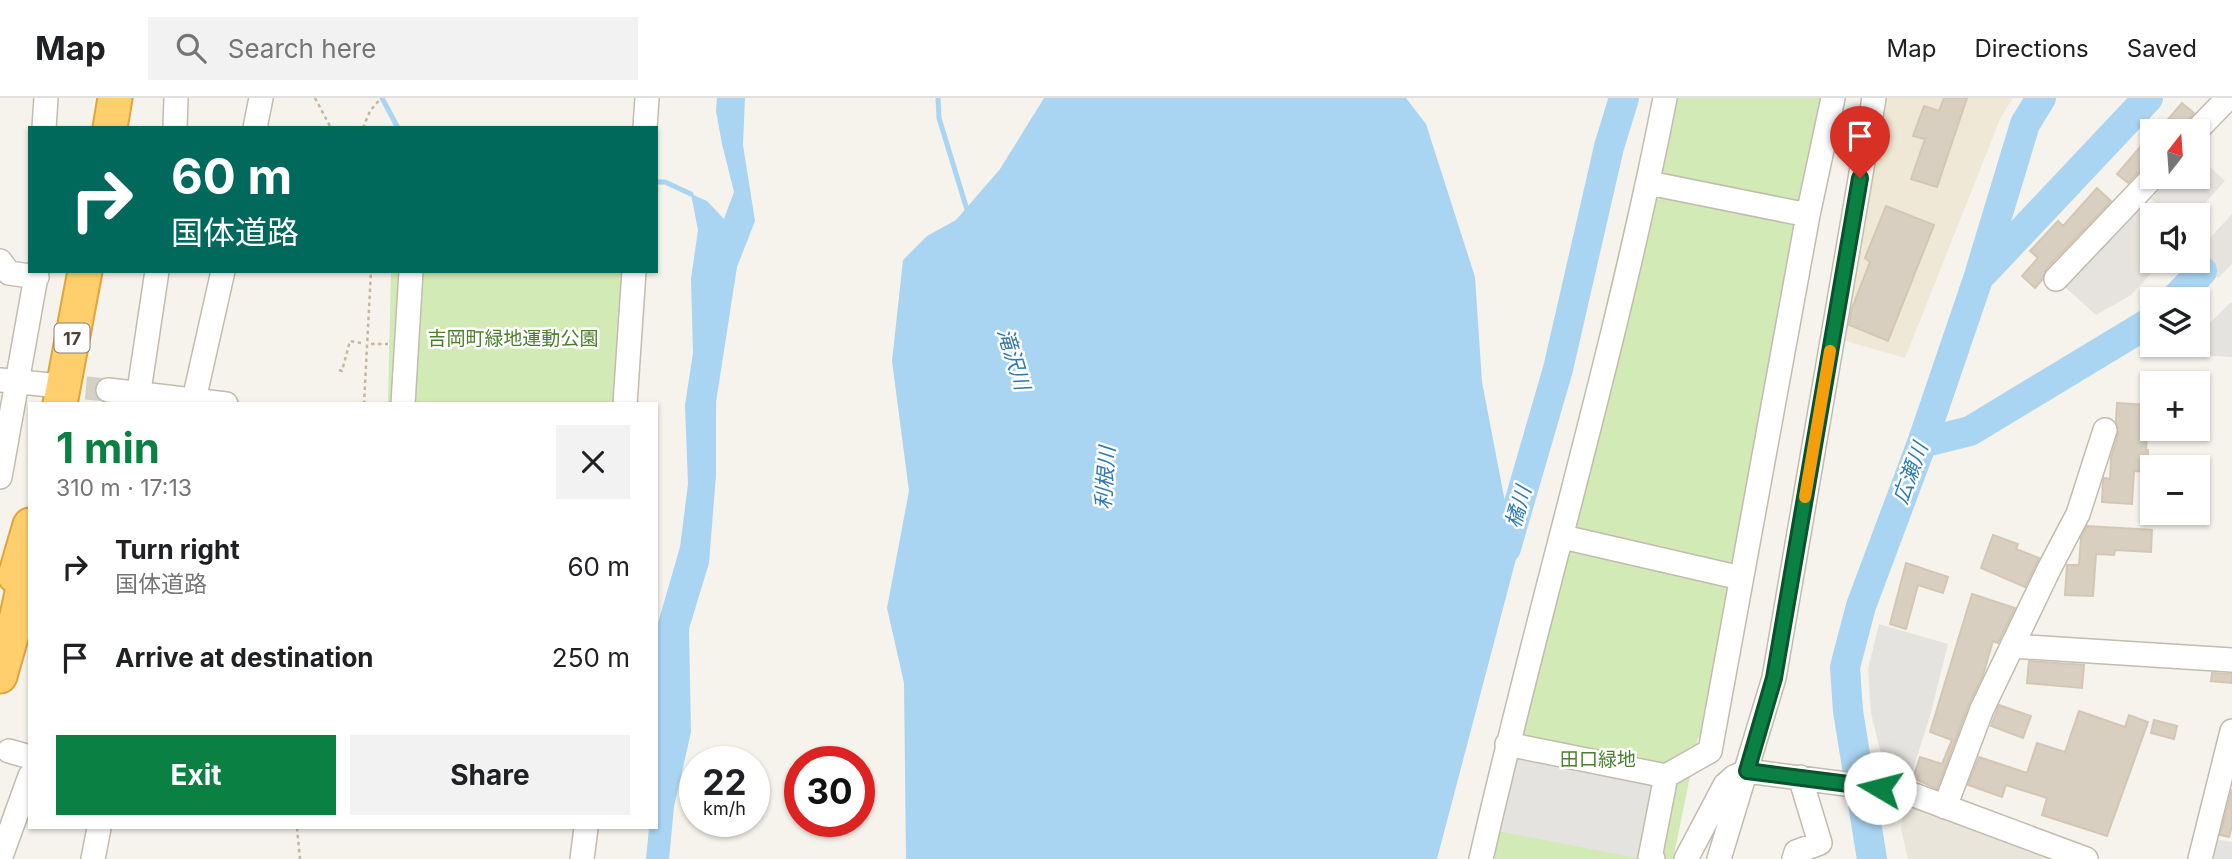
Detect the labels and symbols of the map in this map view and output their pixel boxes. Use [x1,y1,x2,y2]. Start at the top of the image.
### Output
pin [1830,106,1890,178]
north arrow [2140,119,2210,189]
road number: 17 [55,324,90,352]
water label: 滝沢川 [993,325,1036,395]
park label: 吉岡町緑地運動公園 [427,327,599,350]
water label: 広瀬川 [1887,437,1933,507]
water label: 利根川 [1090,444,1120,510]
water label: 橘川 [1500,481,1536,531]
speed limit sign: 30 [784,746,875,837]
park label: 田口緑地 [1560,748,1636,771]
position arrow [1843,751,1917,825]

